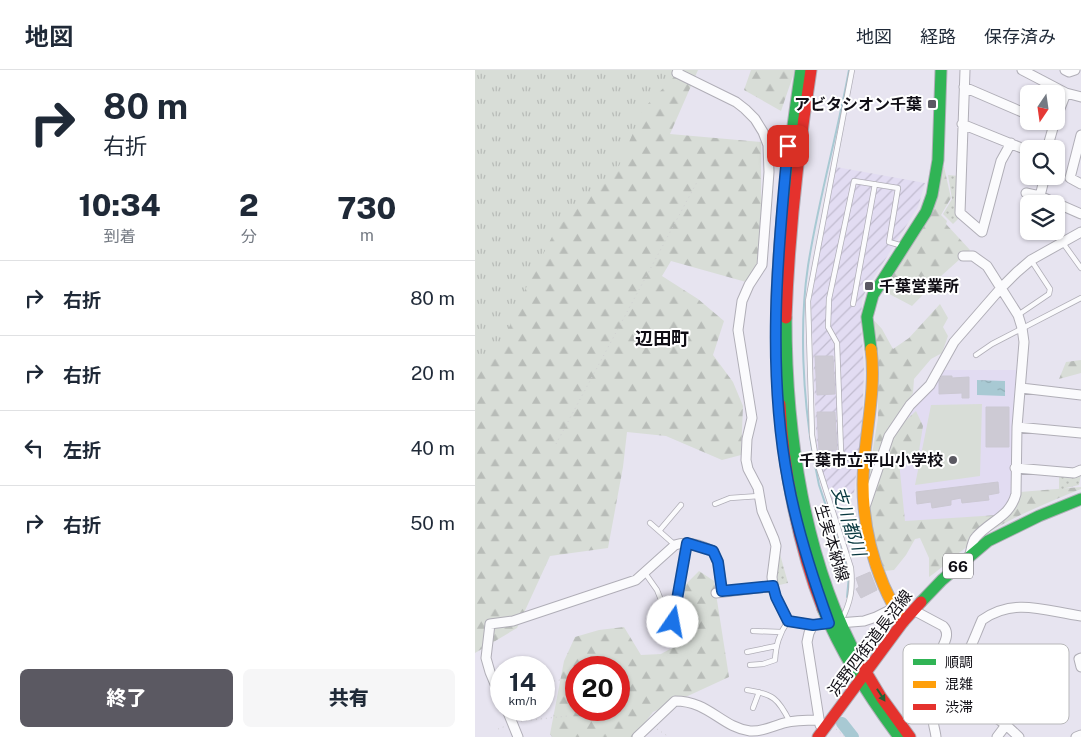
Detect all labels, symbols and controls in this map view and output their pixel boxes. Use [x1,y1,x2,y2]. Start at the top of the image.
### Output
text: 地図 [25,22,73,50]
text: 地図 [856,26,892,47]
text: 経路 [920,26,956,47]
text: 保存済み [984,26,1056,47]
north arrow [1020,85,1065,130]
map controls [1020,85,1065,240]
text: 80 m [103,86,188,127]
icon: right [20,90,85,155]
place label: アビタシオン千葉 [794,95,922,114]
marker: アビタシオン千葉 [926,98,938,110]
pin [767,125,809,167]
icon: arrive [774,132,802,160]
text: 右折 [103,133,147,159]
button: search [1020,140,1065,185]
text: 10:34 [79,187,161,223]
text: 2 [239,187,259,223]
text: 730 [337,190,396,226]
button: layers [1020,195,1065,240]
text: m [360,226,374,245]
text: 到着 [104,227,136,246]
text: 分 [241,227,257,246]
place label: 千葉営業所 [879,277,959,296]
marker: 千葉営業所 [863,280,875,292]
icon: right [20,284,48,312]
text: 80 m [410,287,455,309]
text: 右折 [63,289,101,311]
district label: 辺田町 [635,328,689,349]
icon: right [20,359,48,387]
text: 20 m [411,362,455,384]
text: 右折 [63,364,101,386]
icon: left [20,434,48,462]
text: 40 m [410,437,455,459]
text: 左折 [63,439,101,461]
place label: 千葉市立平山小学校 [799,451,943,470]
marker: 千葉市立平山小学校 [947,454,959,466]
water label: 支川都川 [828,484,871,560]
street label: 生実本納線 [811,502,853,584]
icon: right [20,509,48,537]
text: 50 m [410,512,455,534]
text: 右折 [63,514,101,536]
road number: 66 [943,554,973,578]
street label: 浜野四街道長沼線 [824,586,916,700]
position arrow [646,595,698,647]
legend [903,644,1069,724]
text: 順調 [945,654,973,670]
speed limit sign: 20 [565,656,630,721]
text: 14 [509,667,536,697]
button: 終了 [20,669,233,727]
button: 共有 [243,669,455,727]
text: 混雑 [945,676,973,692]
one-way arrow [876,688,885,701]
text: km/h [508,694,537,708]
text: 渋滞 [945,699,973,715]

